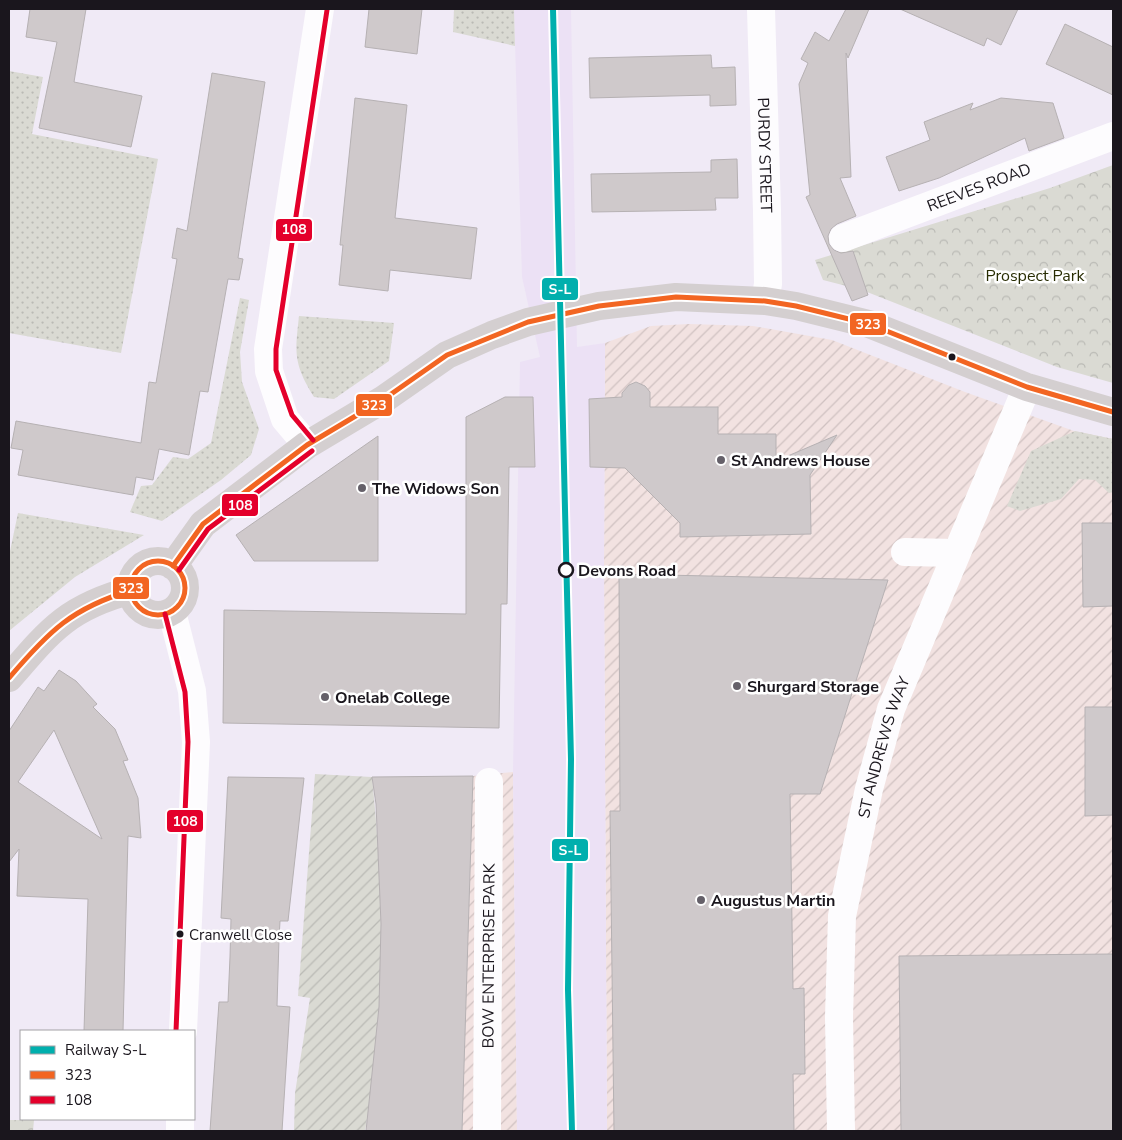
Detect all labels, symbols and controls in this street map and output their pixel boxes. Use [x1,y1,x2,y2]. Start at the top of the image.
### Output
street label: PURDY STREET [752,97,777,213]
street label: REEVES ROAD [924,158,1034,217]
line badge: 108 [275,218,313,242]
text: 108 [281,220,307,239]
park label: Prospect Park [985,265,1086,287]
line badge: S-L [541,277,579,301]
text: S-L [549,280,572,299]
line badge: 323 [849,312,887,336]
text: 323 [855,315,881,334]
unlabelled marker [947,352,957,362]
line badge: 323 [355,393,393,417]
text: 323 [361,396,387,415]
place label: St Andrews House [731,450,870,472]
marker: St Andrews House [715,454,727,466]
place label: The Widows Son [372,478,499,500]
marker: The Widows Son [356,482,368,494]
line badge: 108 [221,493,259,517]
text: 108 [227,496,253,515]
place label: Devons Road [578,560,676,582]
marker: Devons Road [558,562,574,578]
line badge: 323 [112,576,150,600]
text: 323 [118,579,144,598]
street label: ST ANDREWS WAY [853,673,916,820]
place label: Shurgard Storage [747,676,879,698]
marker: Shurgard Storage [731,680,743,692]
place label: Onelab College [335,687,450,709]
marker: Onelab College [319,691,331,703]
line badge: 108 [166,809,204,833]
text: 108 [172,812,198,831]
line badge: S-L [551,838,589,862]
text: S-L [559,841,582,860]
street label: BOW ENTERPRISE PARK [477,862,501,1049]
place label: Augustus Martin [711,890,835,912]
marker: Augustus Martin [695,894,707,906]
place label: Cranwell Close [189,925,292,945]
marker: Cranwell Close [175,929,185,939]
legend [20,1030,195,1120]
text: Railway S-L [65,1040,146,1060]
text: 323 [65,1065,92,1085]
text: 108 [65,1090,92,1110]

